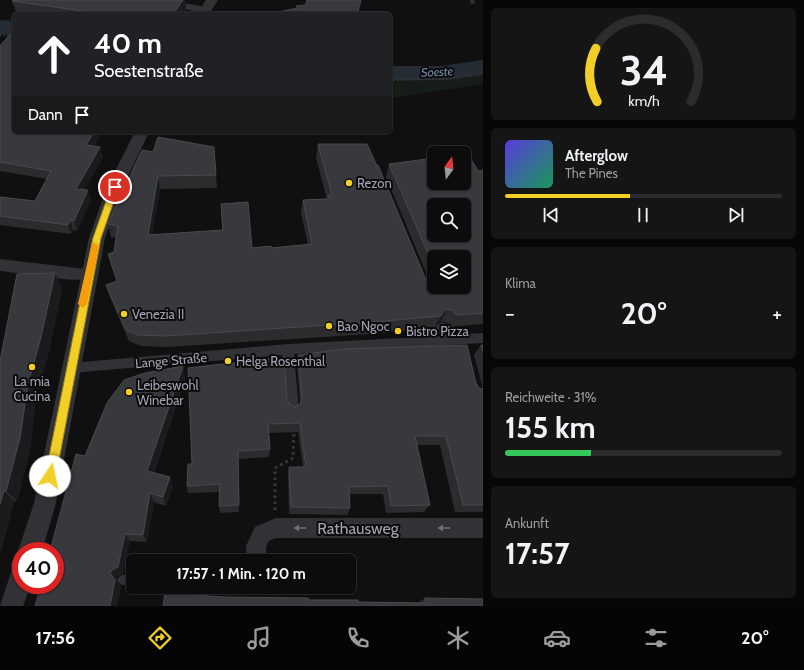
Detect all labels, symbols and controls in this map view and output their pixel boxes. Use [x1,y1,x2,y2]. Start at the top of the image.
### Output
text: 40 m [94,26,162,60]
icon: ahead [28,28,80,80]
text: 34 [619,45,668,95]
text: Soestenstraße [94,60,204,82]
water label: Soeste [421,63,454,80]
text: km/h [628,91,659,109]
icon: arrive [71,104,93,126]
text: Dann [28,106,63,124]
north arrow [427,146,471,190]
map controls [427,146,471,294]
text: Afterglow [565,147,628,165]
text: The Pines [565,165,618,181]
pin [98,170,132,204]
place label: Rezon [357,175,392,191]
icon: arrive [104,176,126,198]
marker: Rezon [344,178,354,188]
button: search [427,198,471,242]
icon: previous [540,204,562,226]
icon: pause [632,204,654,226]
icon: next [725,204,747,226]
button: layers [427,250,471,294]
text: Klima [505,275,536,291]
text: 20° [621,295,666,332]
text: − [505,300,515,327]
text: + [772,300,782,327]
place label: Venezia II [132,306,184,322]
marker: Venezia II [119,309,129,319]
place label: Bao Ngoc [337,318,390,334]
marker: Bao Ngoc [324,321,334,331]
place label: Bistro Pizza [406,323,470,339]
marker: Bistro Pizza [393,326,403,336]
street label: Lange Straße [134,349,208,371]
place label: Helga Rosenthal [236,353,325,369]
marker: Helga Rosenthal [223,356,233,366]
marker: La mia Cucina [27,362,37,372]
place label: La mia Cucina [14,373,51,404]
place label: Leibeswohl Winebar [137,377,199,408]
marker: Leibeswohl Winebar [124,387,134,397]
text: Reichweite · 31% [505,389,597,405]
text: 155 km [505,409,596,446]
position arrow [29,455,71,497]
text: Ankunft [505,515,549,531]
street label: Rathausweg [317,519,400,538]
one-way arrow [293,525,306,531]
one-way arrow [437,525,450,531]
text: 17:57 [505,535,569,572]
speed limit sign: 40 [12,542,64,594]
text: 17:57 · 1 Min. · 120 m [176,565,306,583]
icon: directions [146,624,174,652]
icon: music [245,624,273,652]
icon: phone [344,624,372,652]
icon: climate [444,624,472,652]
icon: car [543,624,571,652]
icon: filters [642,624,670,652]
text: 17:56 [36,627,75,649]
text: 20° [741,627,768,649]

